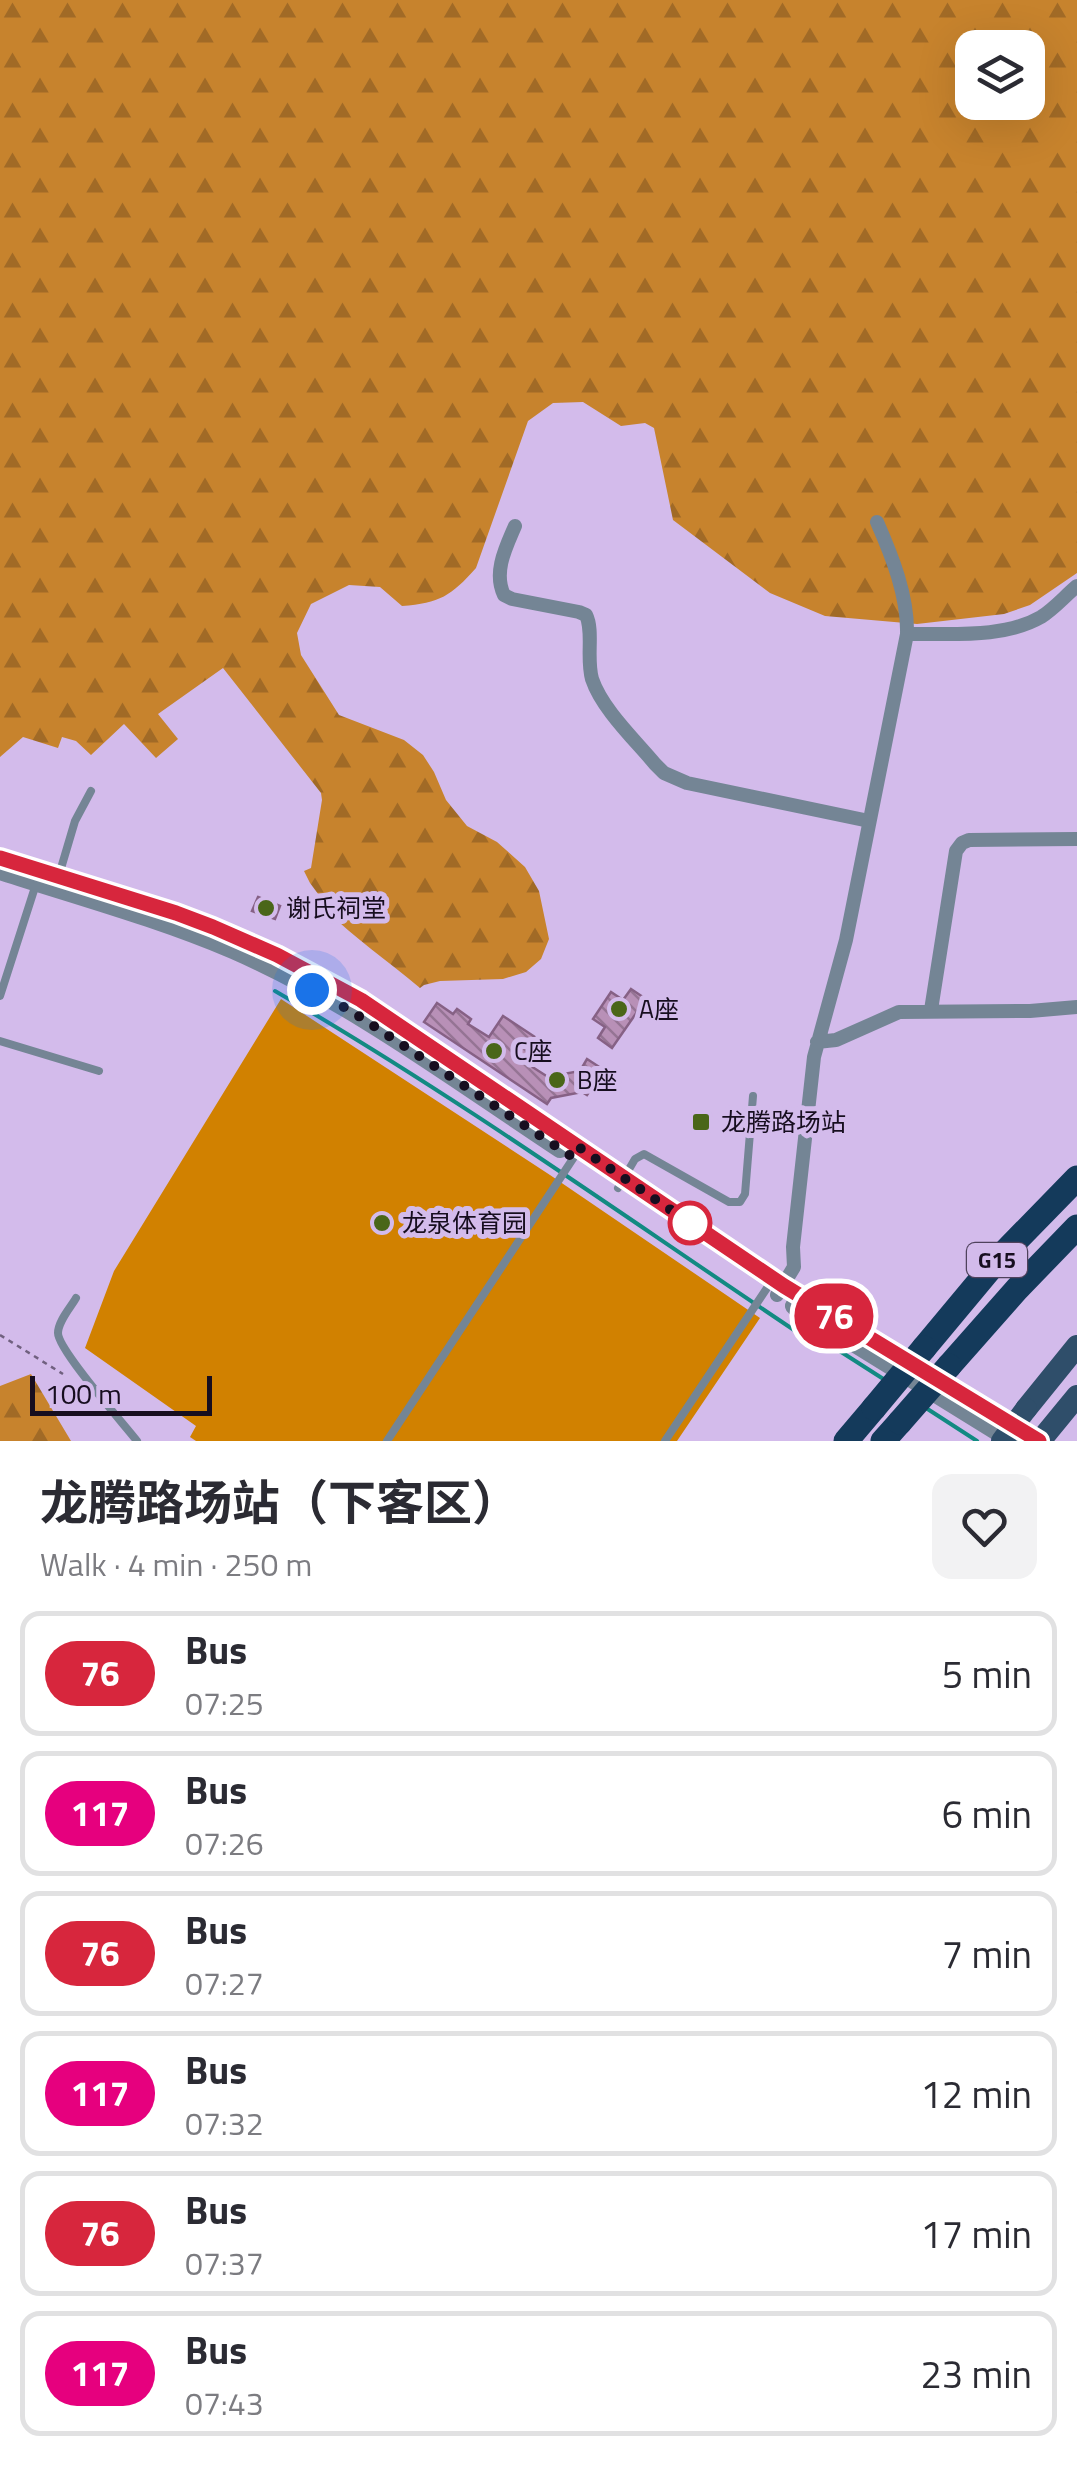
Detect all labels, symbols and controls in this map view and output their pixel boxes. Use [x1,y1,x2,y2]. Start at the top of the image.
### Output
map controls [955,30,1045,120]
button: layers [955,30,1045,120]
place label: 谢氏祠堂 [286,889,386,927]
marker: 谢氏祠堂 [255,897,277,919]
your location [287,965,337,1015]
place label: A座 [639,990,679,1028]
marker: A座 [608,998,630,1020]
place label: C座 [514,1032,553,1070]
marker: C座 [483,1040,505,1062]
place label: B座 [577,1061,617,1099]
marker: B座 [546,1069,568,1091]
place label: 龙腾路场站 [721,1103,846,1141]
marker: 龙腾路场站 [690,1111,712,1133]
unlabelled marker [669,1202,711,1244]
place label: 龙泉体育园 [402,1204,527,1242]
marker: 龙泉体育园 [371,1212,393,1234]
road number: G15 [967,1243,1027,1277]
line badge: 76 [789,1284,879,1348]
text: 76 [814,1289,854,1343]
scale bar [30,1371,212,1416]
text: 100 m [45,1372,122,1415]
text: 龙腾路场站（下客区） [40,1466,520,1539]
button: heart [932,1474,1037,1579]
text: Walk · 4 min · 250 m [40,1540,312,1588]
text: Bus [185,1621,247,1679]
text: 5 min [942,1645,1032,1703]
text: 76 [80,1646,120,1700]
text: 07:25 [185,1679,264,1727]
text: Bus [185,1761,247,1819]
text: 6 min [942,1785,1032,1843]
text: 117 [71,1786,129,1840]
text: 07:26 [185,1819,264,1867]
text: Bus [185,1901,247,1959]
text: 7 min [942,1925,1032,1983]
text: 76 [80,1926,120,1980]
text: 07:27 [185,1959,264,2007]
text: Bus [185,2041,247,2099]
text: 12 min [921,2065,1032,2123]
text: 117 [71,2066,129,2120]
text: 07:32 [185,2099,264,2147]
text: Bus [185,2181,247,2239]
text: 17 min [921,2205,1032,2263]
text: 76 [80,2206,120,2260]
text: 07:37 [185,2239,264,2287]
text: Bus [185,2321,247,2379]
text: 23 min [921,2345,1032,2403]
text: 117 [71,2346,129,2400]
text: 07:43 [185,2379,264,2427]

